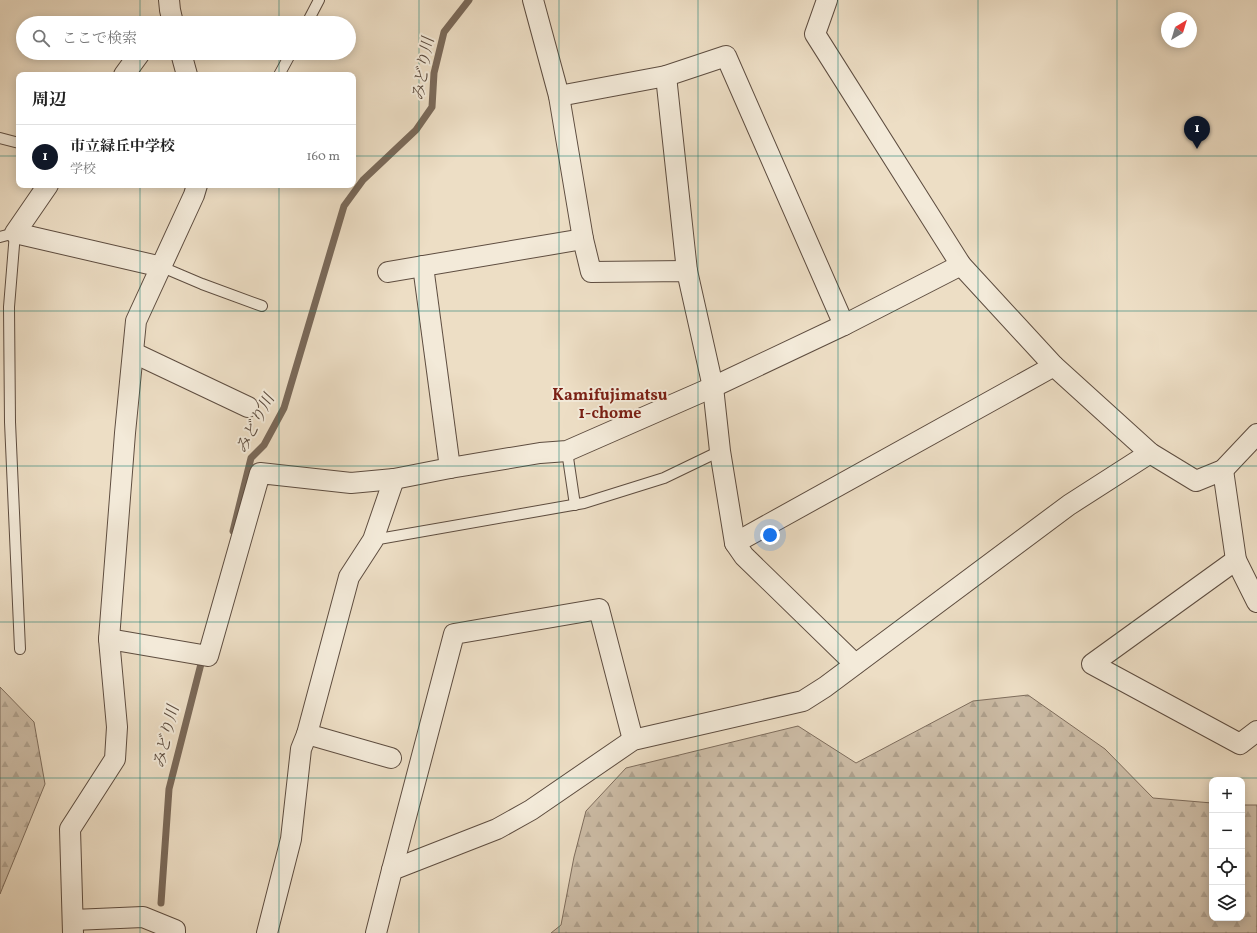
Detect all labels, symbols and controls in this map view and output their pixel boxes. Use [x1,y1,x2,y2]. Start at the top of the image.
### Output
north arrow [1161,12,1197,48]
search box [16,16,356,60]
icon: search [30,27,52,49]
text: ここで検索 [62,29,137,50]
water label: みどり川 [408,34,441,102]
text: 周辺 [32,89,66,112]
pin: 1 [1184,116,1210,149]
text: 市立緑丘中学校 [70,137,175,158]
text: 1 [42,148,48,166]
text: 160 m [306,148,340,166]
text: 学校 [70,161,96,179]
district label: Kamifujimatsu 1-chome [552,385,668,425]
water label: みどり川 [231,389,282,457]
your location [760,525,780,545]
water label: みどり川 [149,701,186,771]
map controls [1209,777,1245,921]
button: + [1209,777,1245,813]
button: − [1209,813,1245,849]
button: locate [1209,849,1245,885]
button: layers [1209,885,1245,921]

